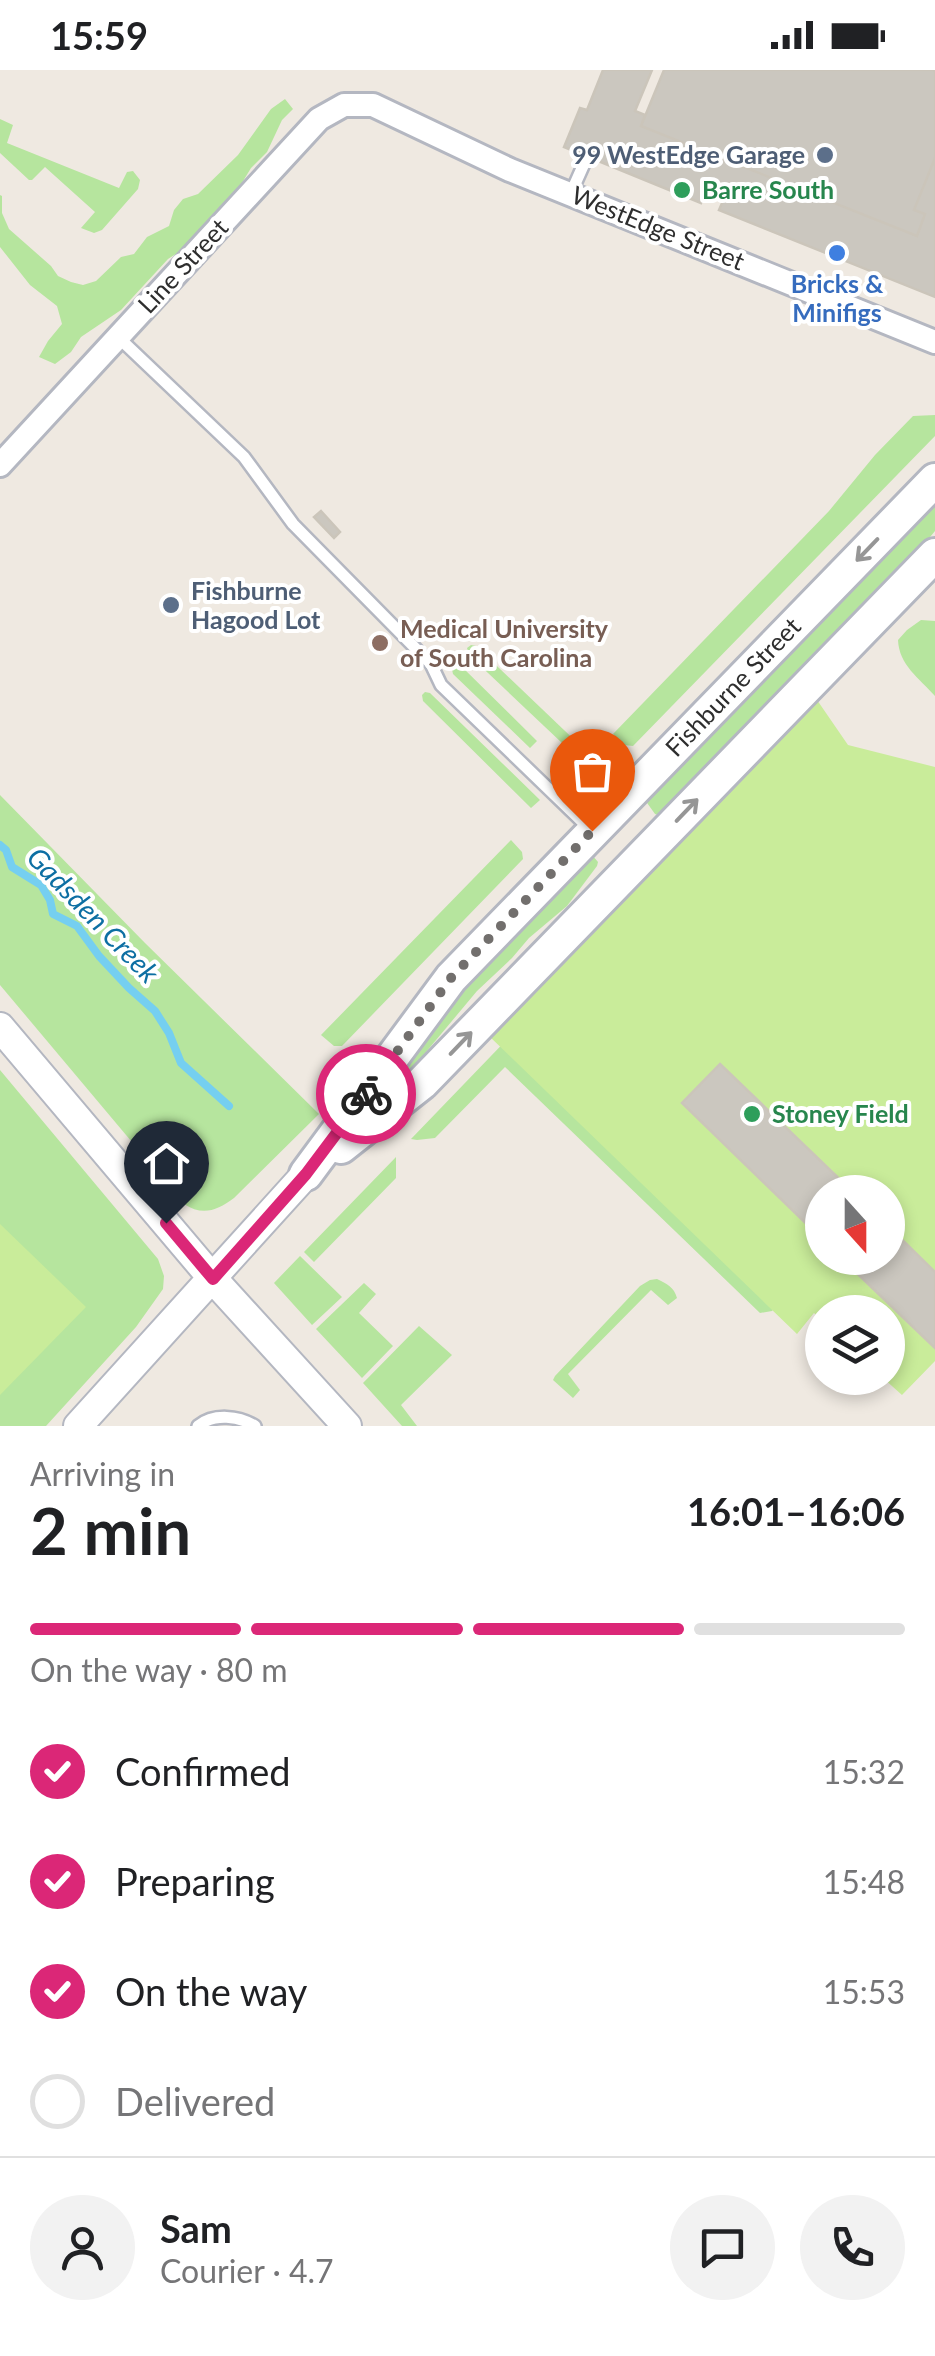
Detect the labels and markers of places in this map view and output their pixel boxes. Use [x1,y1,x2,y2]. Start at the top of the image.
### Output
place label: 99 WestEdge Garage [572,139,805,169]
marker: 99 WestEdge Garage [814,144,836,166]
place label: Barre South [702,174,834,204]
marker: Barre South [671,179,693,201]
marker: Bricks & Minifigs [826,242,848,264]
place label: Bricks & Minifigs [791,268,884,327]
place label: Fishburne Hagood Lot [191,575,321,634]
marker: Fishburne Hagood Lot [160,594,182,616]
place label: Medical University of South Carolina [400,613,609,672]
marker: Medical University of South Carolina [369,632,391,654]
pin [550,729,635,832]
place label: Stoney Field [772,1098,909,1128]
marker: Stoney Field [741,1103,763,1125]
pin [124,1121,209,1224]

